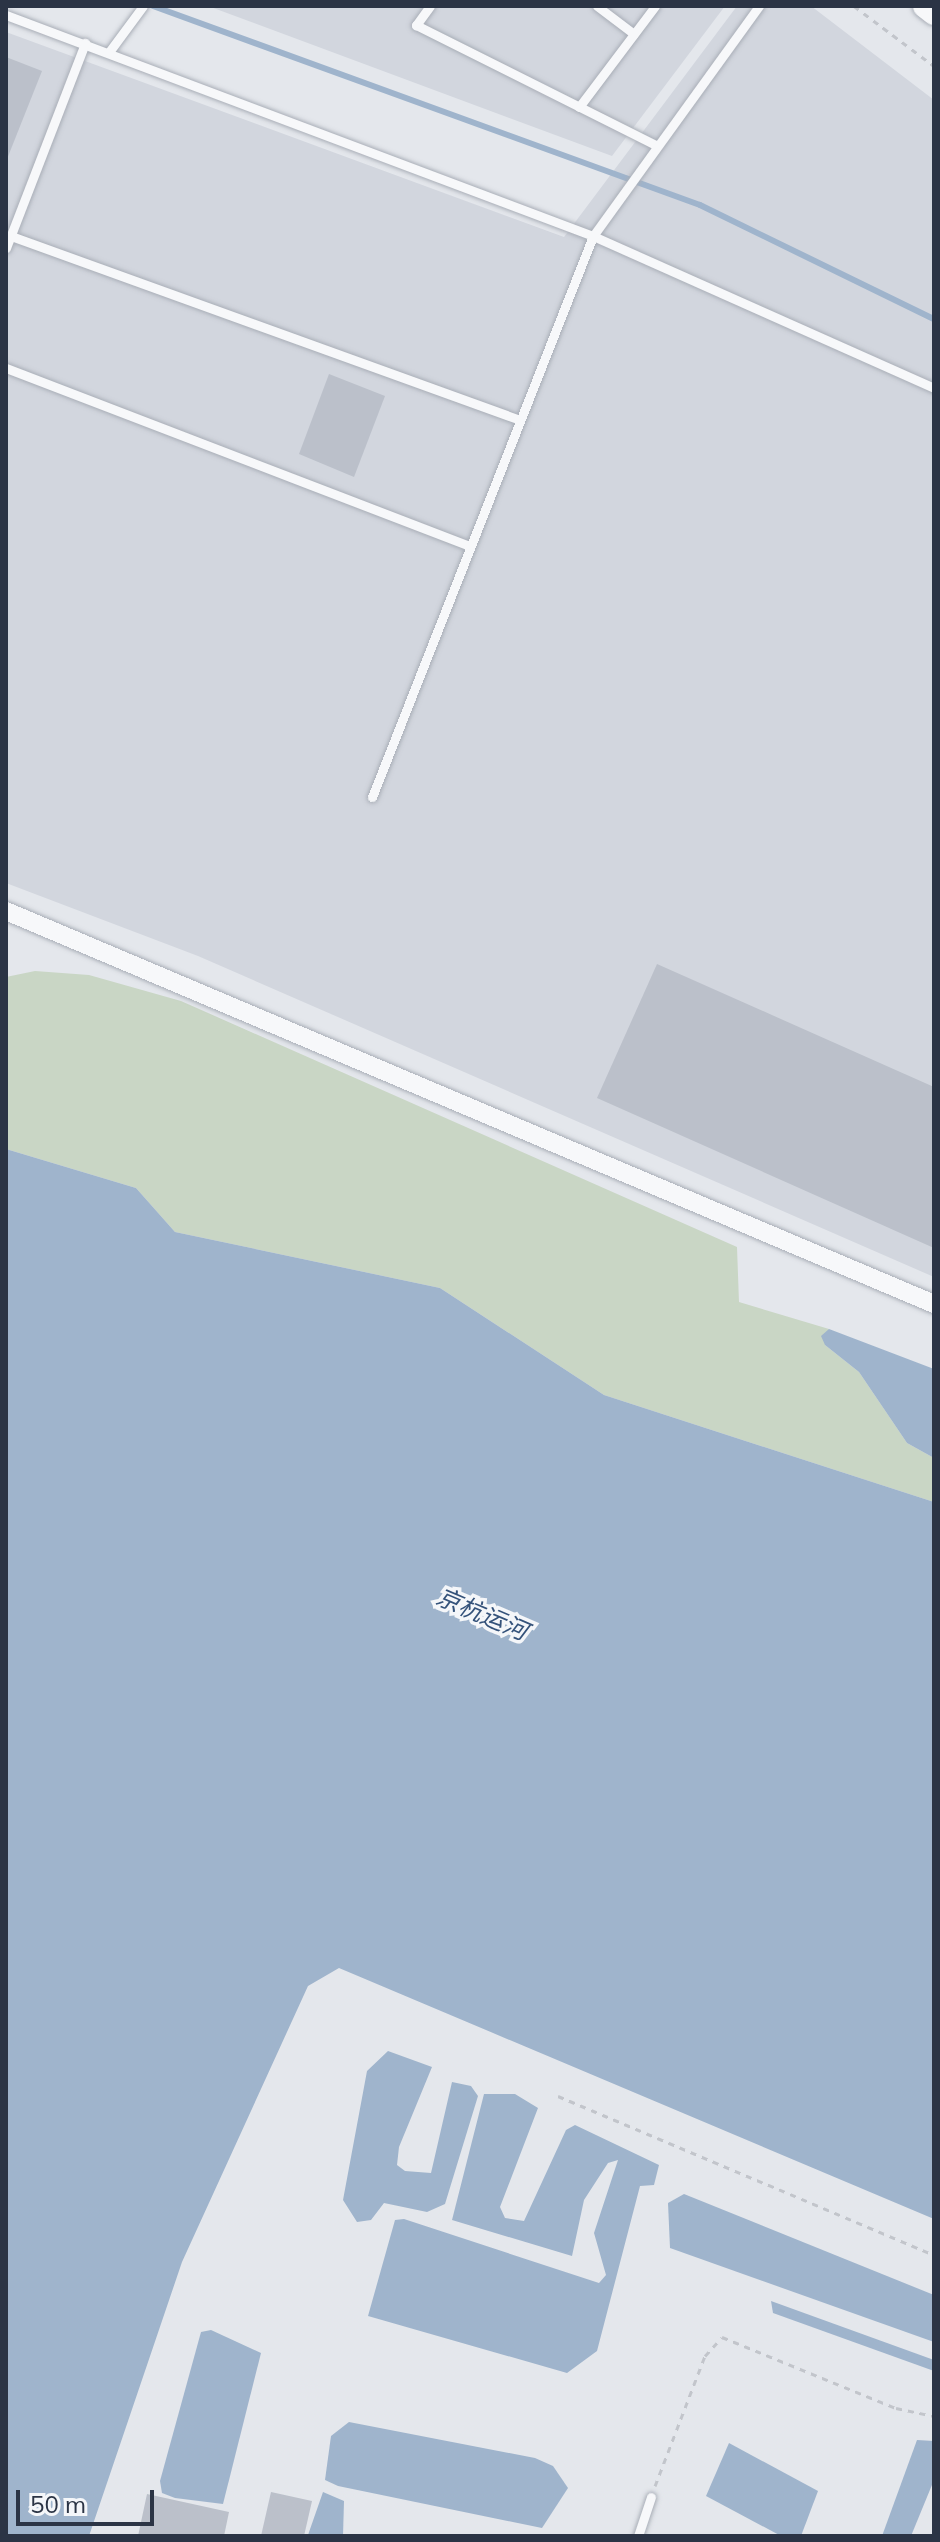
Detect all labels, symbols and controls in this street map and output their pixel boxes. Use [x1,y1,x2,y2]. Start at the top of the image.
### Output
water label: 京杭运河 [432,1582,532,1646]
scale bar [20,2474,158,2524]
text: 50 m [30,2489,86,2519]

